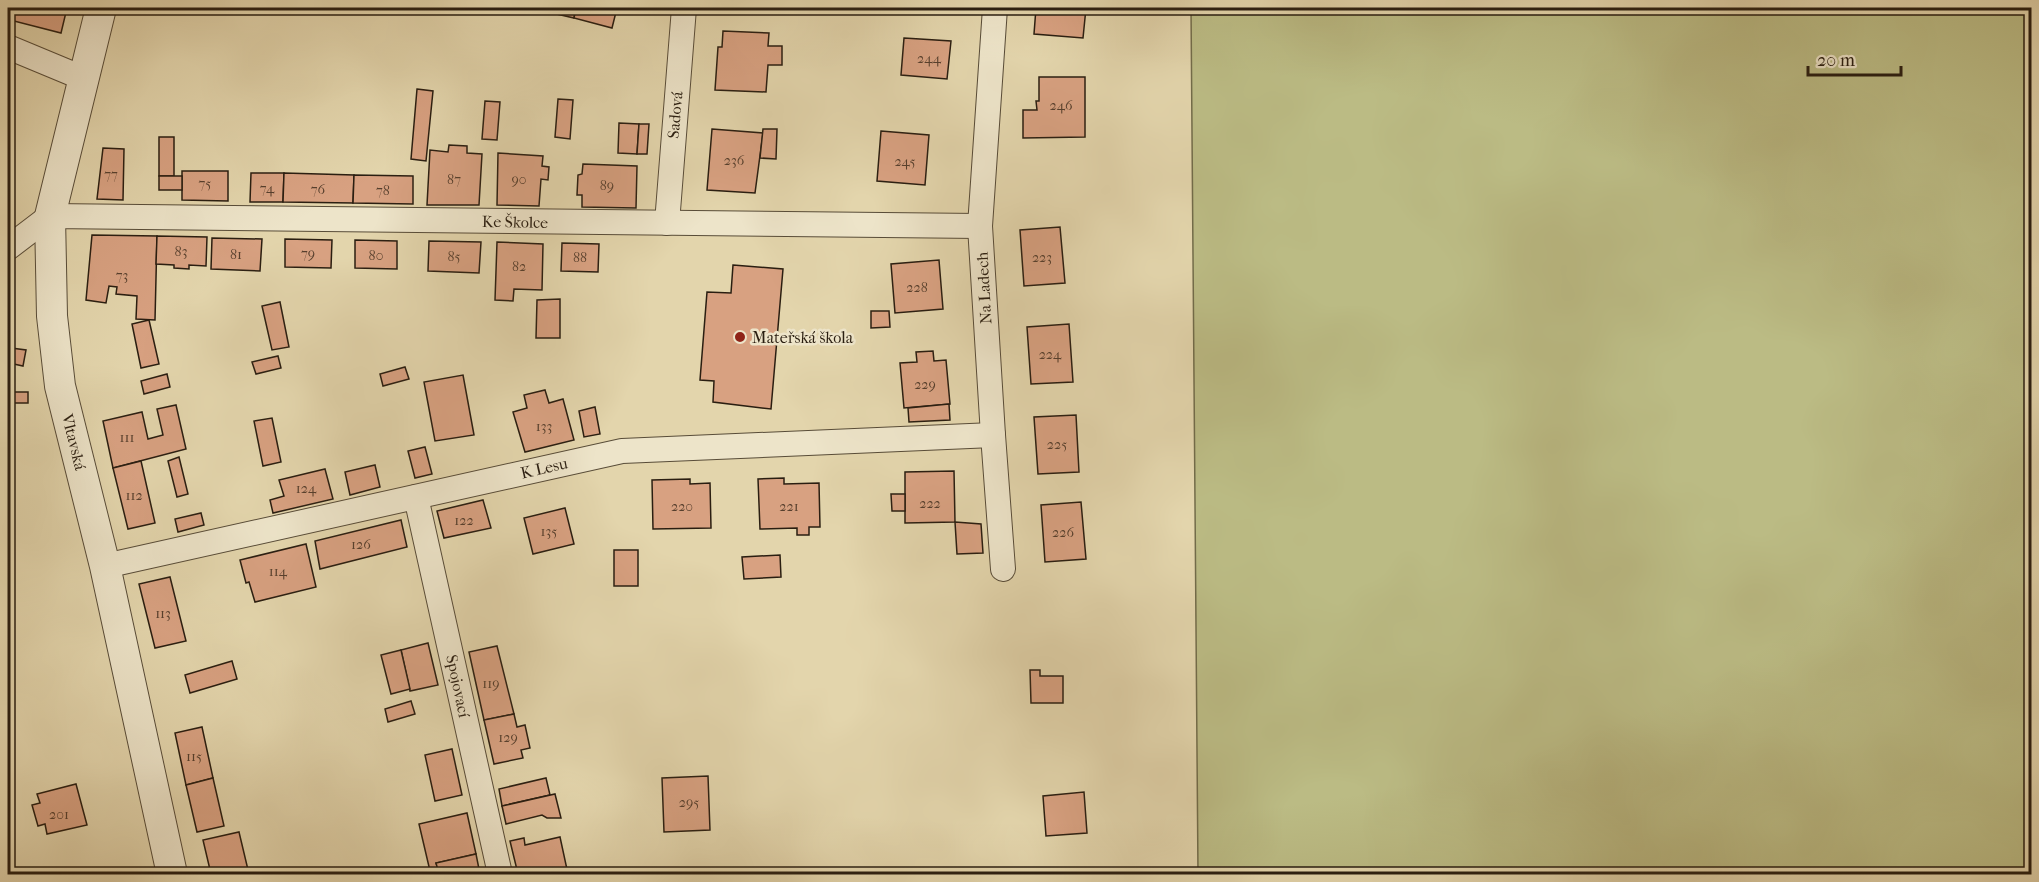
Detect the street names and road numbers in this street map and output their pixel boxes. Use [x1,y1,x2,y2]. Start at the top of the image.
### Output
street label: Sadová [663,90,687,139]
street label: Ke Školce [482,211,548,232]
street label: Na Ladech [973,251,995,325]
street label: Vltavská [58,411,90,473]
street label: K Lesu [519,453,569,483]
street label: Spojovací [442,653,474,719]

